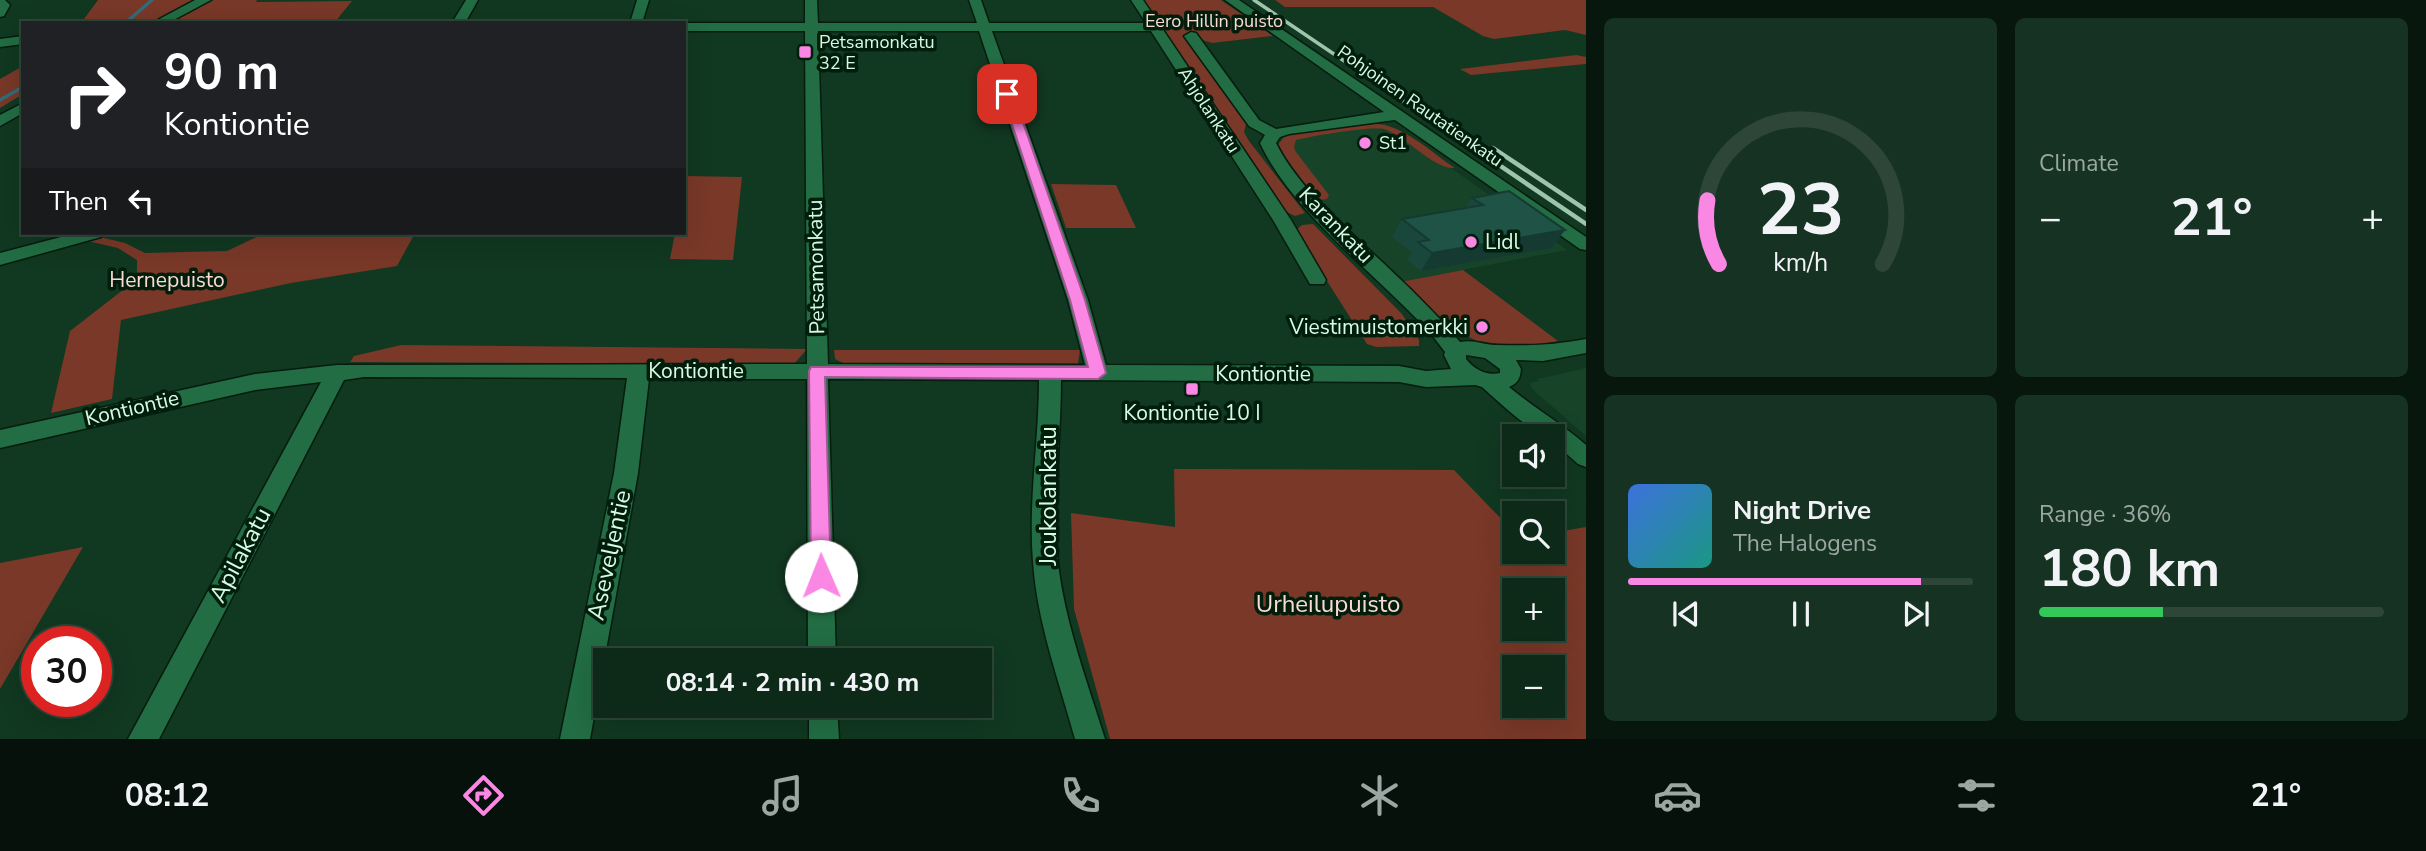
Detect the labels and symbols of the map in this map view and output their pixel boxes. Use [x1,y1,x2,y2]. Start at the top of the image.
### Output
park label: Eero Hillin puisto [1145,9,1283,33]
place label: Petsamonkatu 32 E [819,30,935,75]
street label: Pohjoinen Rautatienkatu [1332,40,1508,172]
marker: Petsamonkatu 32 E [797,44,813,60]
street label: Ahjolankatu [1172,63,1246,157]
pin [977,64,1037,124]
place label: St1 [1379,131,1407,155]
marker: St1 [1357,135,1373,151]
street label: Karankatu [1293,181,1379,269]
street label: Petsamonkatu [801,199,831,335]
place label: Lidl [1485,228,1521,256]
marker: Lidl [1463,234,1479,250]
park label: Hernepuisto [109,266,225,294]
place label: Viestimuistomerkki [1288,313,1468,341]
marker: Viestimuistomerkki [1474,319,1490,335]
street label: Kontiontie [648,357,744,385]
street label: Kontiontie [1215,360,1311,388]
marker: Kontiontie 10 I [1184,381,1200,397]
street label: Kontiontie [82,384,182,432]
place label: Kontiontie 10 I [1123,399,1261,427]
street label: Joukolankatu [1032,426,1064,567]
street label: Aseveljentie [580,487,638,623]
street label: Apilakatu [202,502,278,608]
position arrow [784,539,858,613]
park label: Urheilupuisto [1256,588,1400,620]
speed limit sign: 30 [21,626,112,717]

